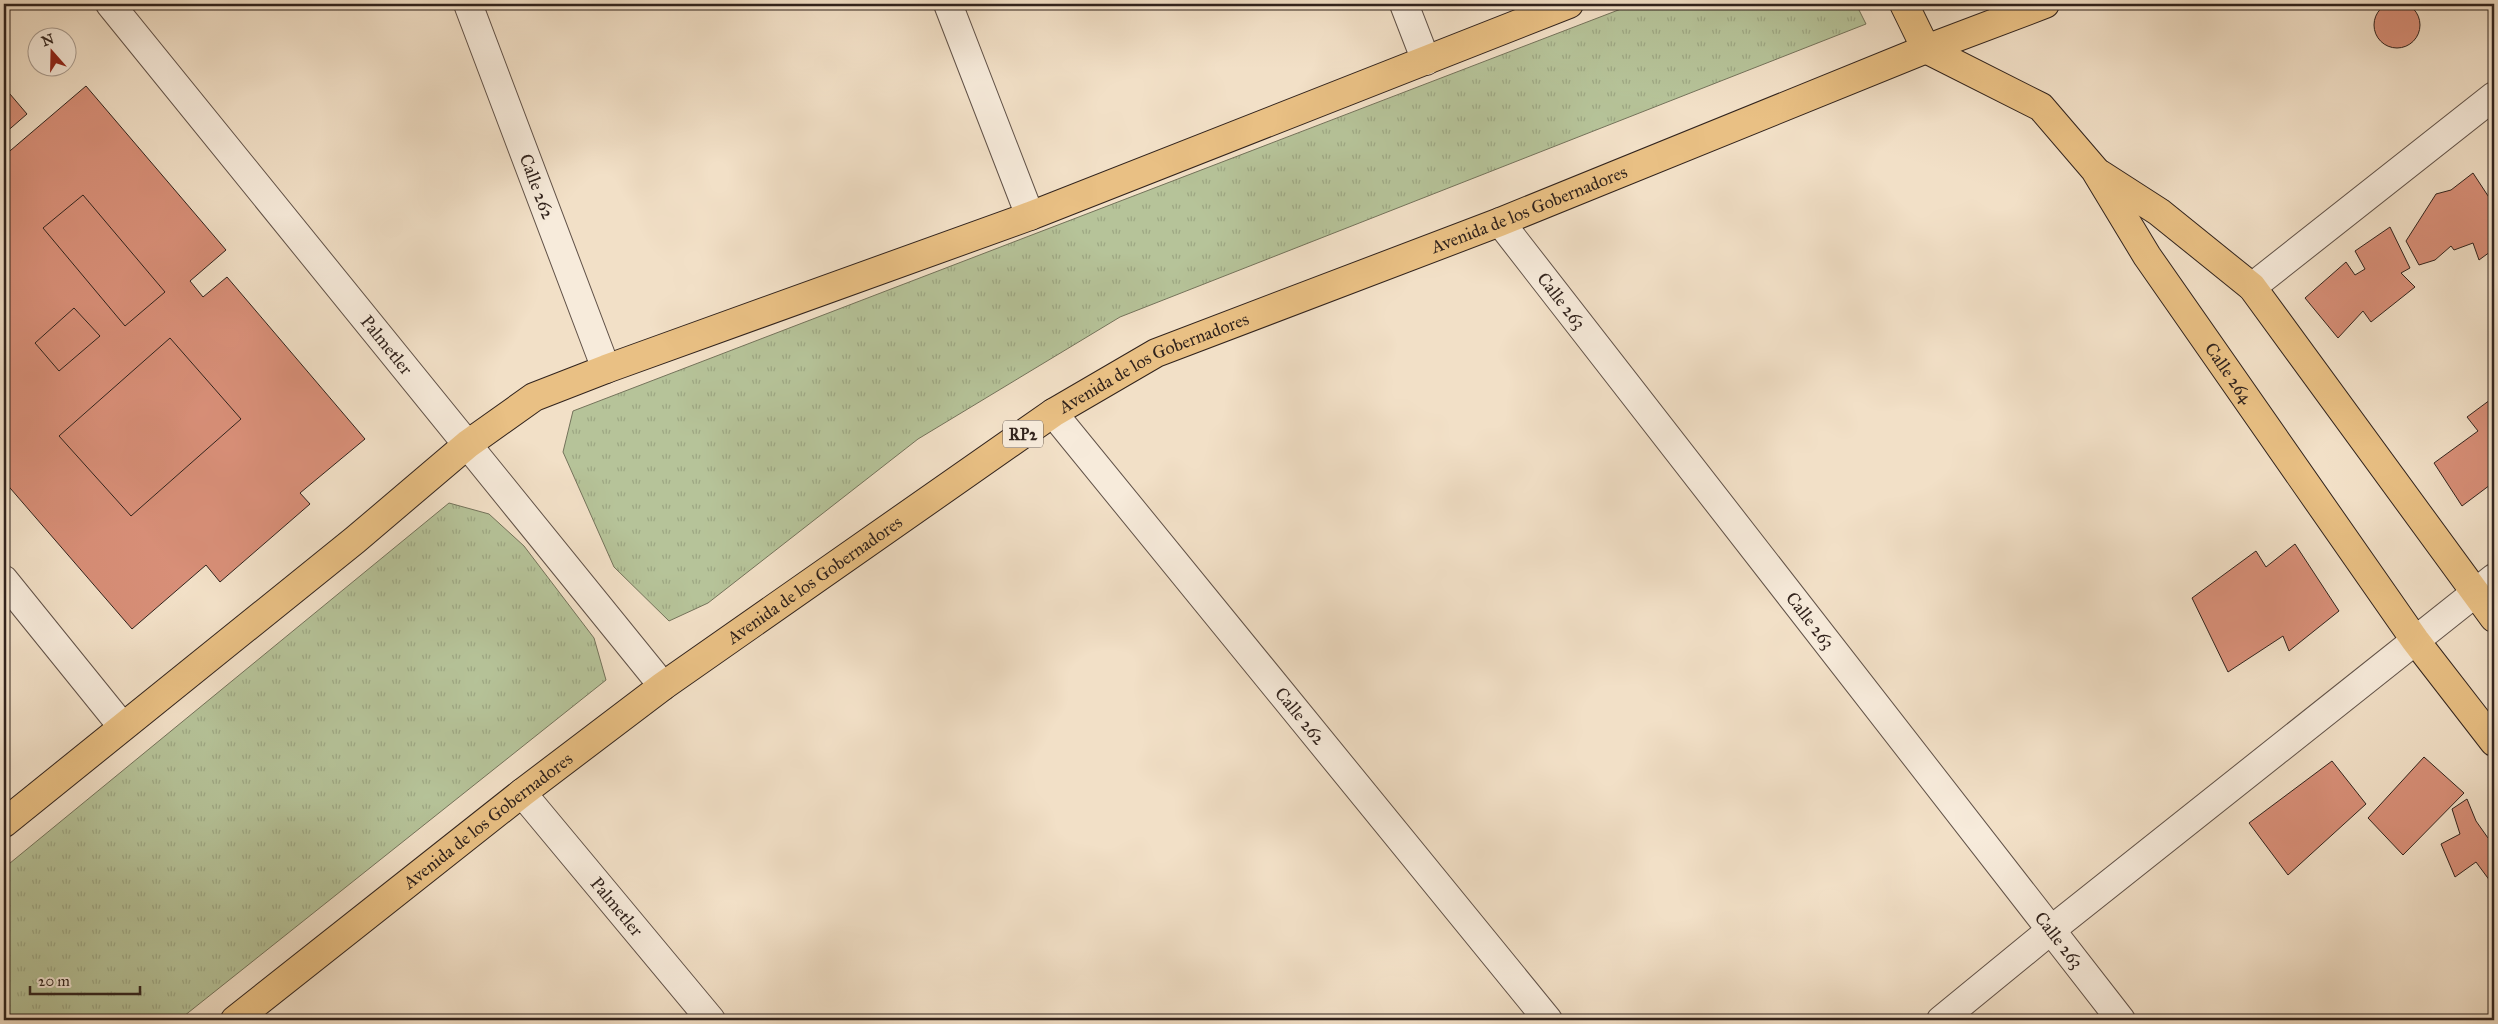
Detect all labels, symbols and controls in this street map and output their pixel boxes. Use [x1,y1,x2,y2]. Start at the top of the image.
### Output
north arrow [28,28,78,78]
text: N [39,30,56,50]
street label: Calle 262 [515,151,559,222]
street label: Avenida de los Gobernadores [1427,161,1630,259]
street label: Calle 263 [1532,268,1590,334]
street label: Avenida de los Gobernadores [1054,308,1252,419]
street label: Palmetler [356,311,417,379]
street label: Calle 264 [2200,338,2258,408]
road number: RP2 [1003,420,1043,448]
street label: Avenida de los Gobernadores [722,511,907,649]
street label: Calle 263 [1781,588,1839,653]
street label: Calle 262 [1270,683,1330,749]
street label: Avenida de los Gobernadores [398,748,577,894]
street label: Palmetler [586,873,648,941]
street label: Calle 263 [2030,907,2088,973]
scale bar [30,964,140,996]
text: 20 m [38,972,70,990]

